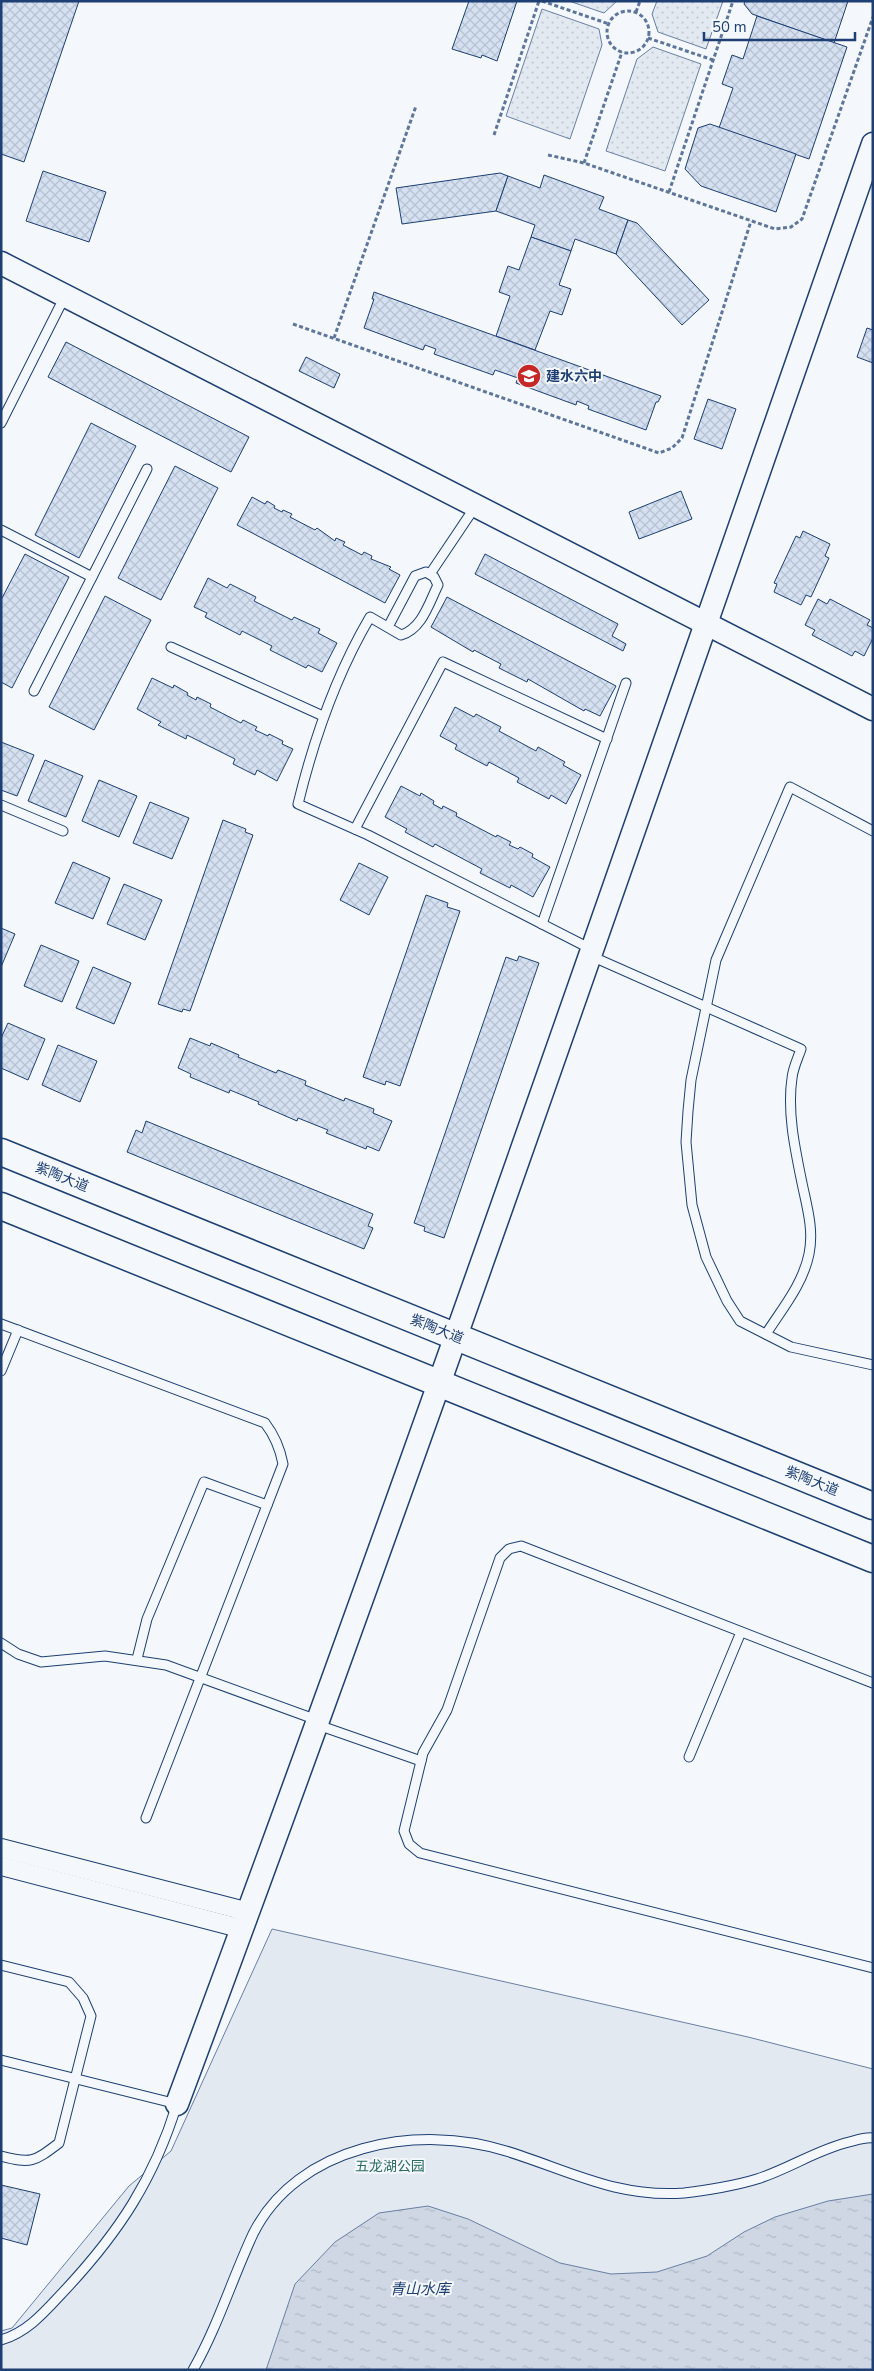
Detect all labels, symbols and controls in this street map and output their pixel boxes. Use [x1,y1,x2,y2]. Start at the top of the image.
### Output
scale bar [704,10,855,42]
text: 50 m [712,17,747,37]
school or university icon: 建水六中 [516,363,542,389]
place label: 建水六中 [546,367,602,386]
street label: 紫陶大道 [32,1158,92,1196]
street label: 紫陶大道 [407,1310,467,1348]
street label: 紫陶大道 [782,1462,842,1500]
park label: 五龙湖公园 [355,2157,425,2176]
water label: 青山水库 [390,2279,453,2299]

